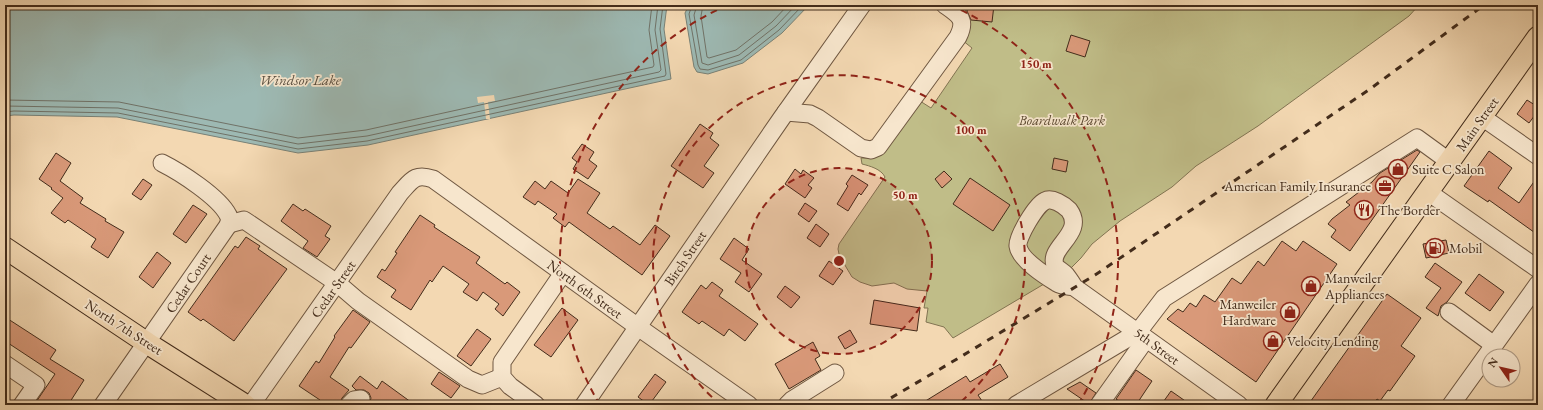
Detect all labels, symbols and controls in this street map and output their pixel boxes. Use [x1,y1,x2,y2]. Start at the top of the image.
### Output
text: 150 m [1020,56,1052,72]
water label: Windsor Lake [259,70,342,89]
street label: Main Street [1452,93,1503,155]
park label: Boardwalk Park [1018,111,1106,129]
text: 100 m [955,122,987,138]
shop icon: Suite C Salon [1387,158,1409,180]
place label: Suite C Salon [1412,160,1485,178]
office icon: American Family Insurance [1374,175,1396,197]
place label: American Family Insurance [1223,177,1372,195]
text: 50 m [892,187,918,203]
restaurant icon: The Border [1353,199,1375,221]
place label: The Border [1378,201,1440,219]
street label: Birch Street [660,226,710,289]
fuel station icon: Mobil [1424,237,1446,259]
place label: Mobil [1449,239,1483,257]
street label: Cedar Court [161,249,215,317]
centre of rings [832,254,846,268]
street label: Cedar Street [307,256,360,321]
street label: North 6th Street [544,256,627,323]
place label: Manweiler Appliances [1324,269,1385,303]
shop icon: Manweiler Appliances [1300,275,1322,297]
street label: North 7th Street [82,295,167,359]
place label: Manweiler Hardware [1219,295,1277,329]
shop icon: Manweiler Hardware [1279,301,1301,323]
street label: 5th Street [1131,323,1184,369]
shop icon: Velocity Lending [1262,330,1284,352]
place label: Velocity Lending [1287,332,1379,350]
north arrow [1481,348,1521,388]
text: N [1484,355,1501,370]

